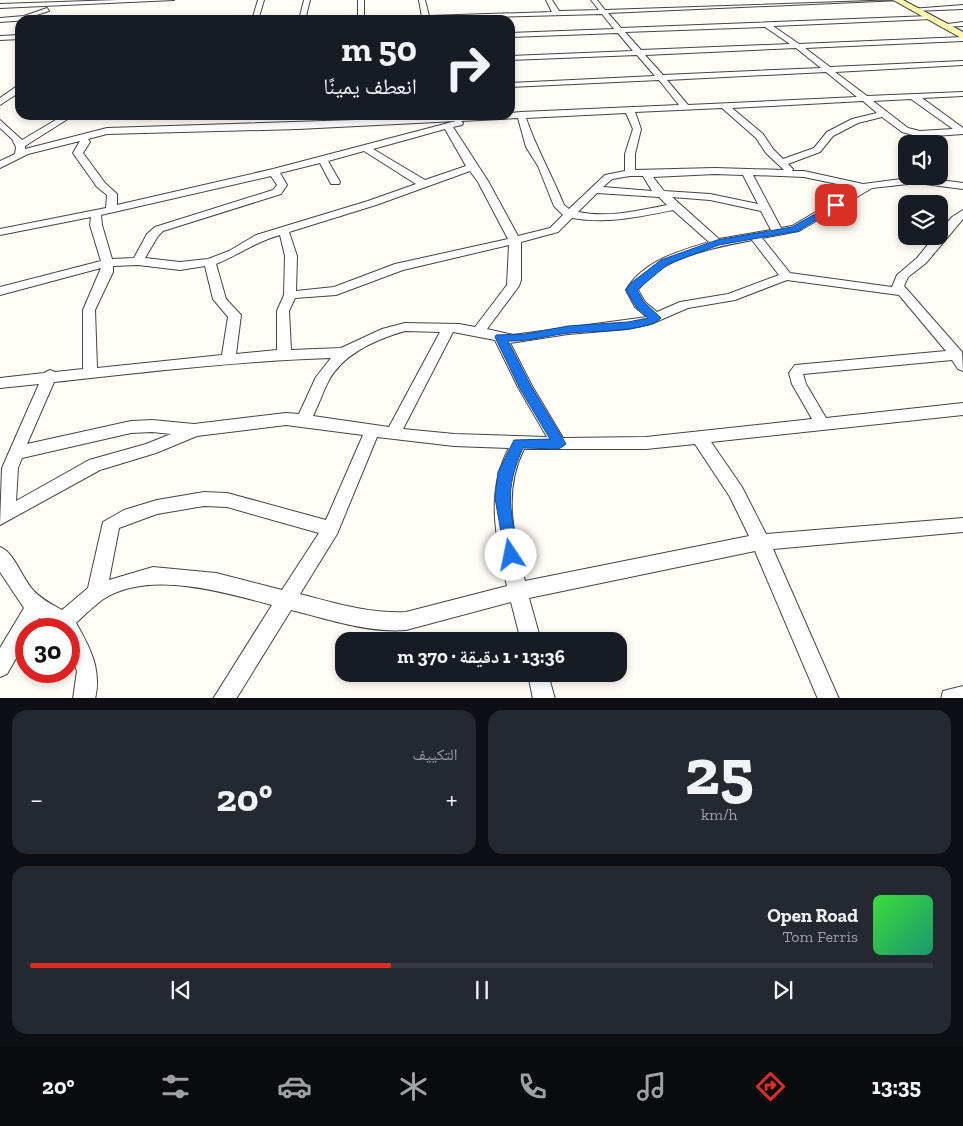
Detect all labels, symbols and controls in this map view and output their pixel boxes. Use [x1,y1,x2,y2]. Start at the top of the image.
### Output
text: 50 m [341,28,417,70]
icon: right [435,35,500,100]
text: انعطف يمينًا [323,73,417,100]
map controls [898,135,948,245]
button: sound [898,135,948,185]
pin [815,184,857,226]
icon: arrive [822,191,850,219]
button: layers [898,195,948,245]
position arrow [484,528,536,580]
speed limit sign: 30 [15,618,80,683]
text: 13:36 · 1 دقيقة · 370 m [397,645,565,668]
text: 25 [685,733,754,811]
text: التكييف [413,745,458,764]
text: 20° [216,775,272,821]
text: − [30,783,43,816]
text: + [446,783,458,816]
text: km/h [701,805,738,824]
text: Open Road [767,904,858,927]
text: Tom Ferris [782,927,858,946]
icon: previous [167,976,195,1004]
icon: pause [468,976,496,1004]
icon: next [769,976,797,1004]
icon: filters [158,1069,193,1104]
icon: car [277,1069,312,1104]
icon: climate [396,1069,431,1104]
icon: phone [515,1069,550,1104]
icon: music [634,1069,669,1104]
icon: directions [753,1069,788,1104]
text: 20° [42,1073,75,1100]
text: 13:35 [872,1073,921,1100]

